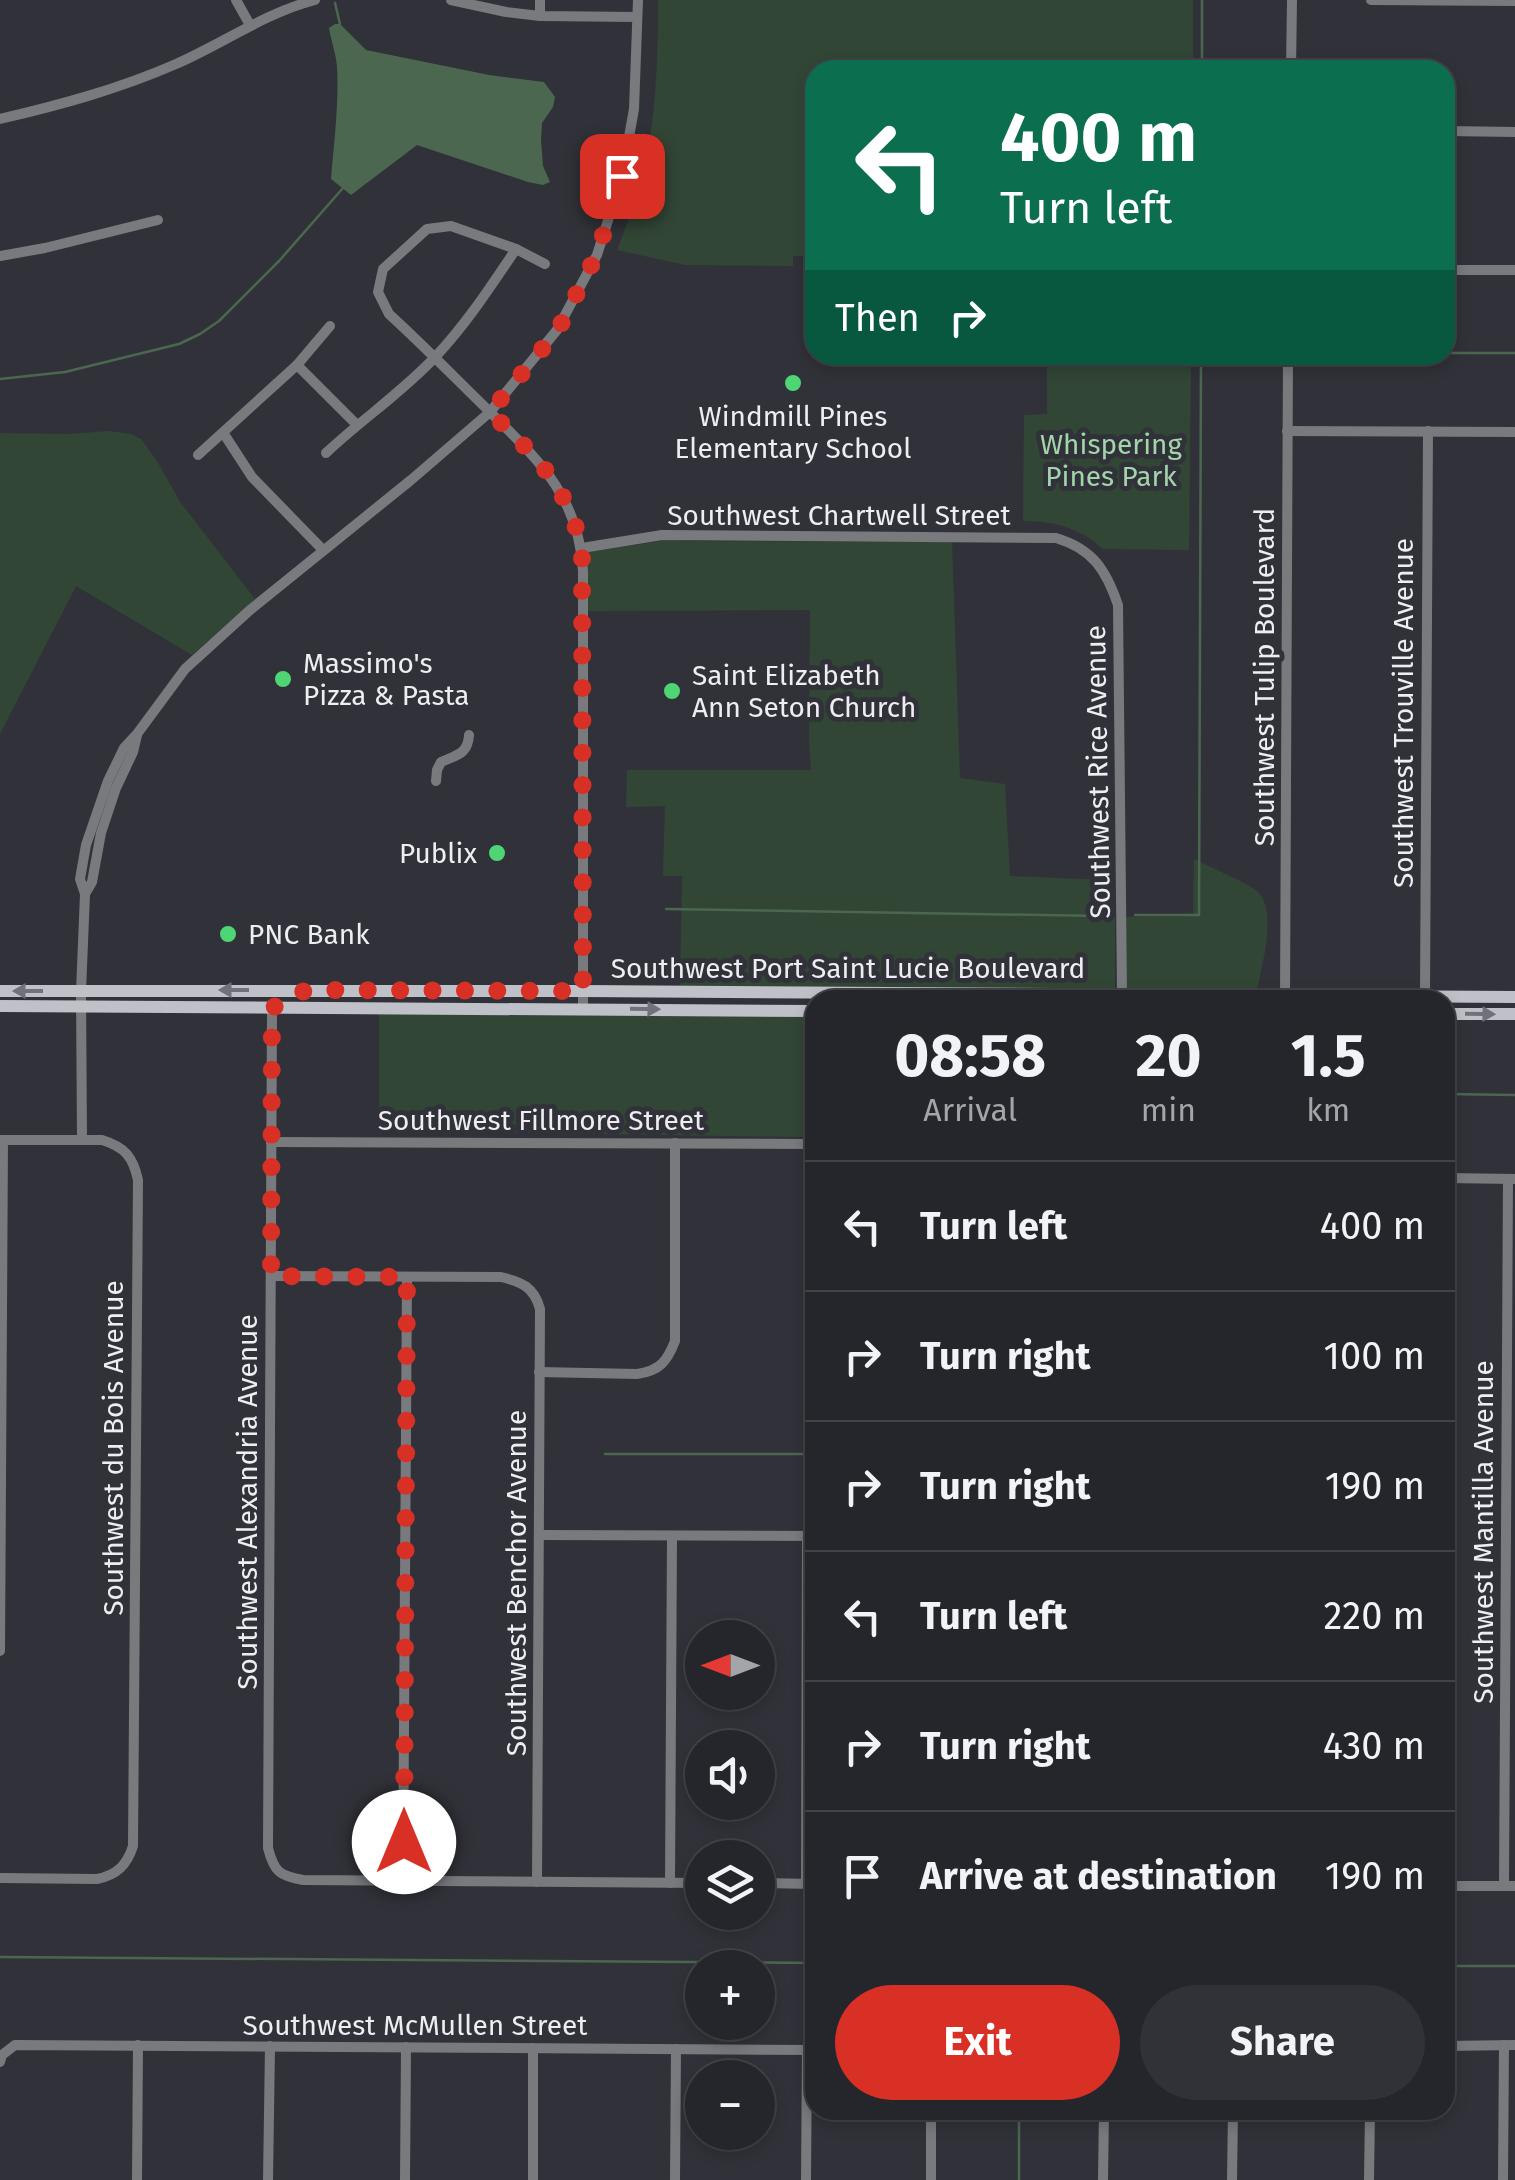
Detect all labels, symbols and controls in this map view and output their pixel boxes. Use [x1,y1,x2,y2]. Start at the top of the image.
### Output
text: 400 m [1000,96,1197,180]
icon: left [835,100,965,230]
pin [580,134,665,219]
icon: arrive [595,149,650,204]
text: Turn left [1000,181,1172,235]
icon: right [940,290,995,345]
text: Then [835,295,920,341]
marker: Windmill Pines Elementary School [782,372,804,394]
place label: Windmill Pines Elementary School [675,400,911,465]
park label: Whispering Pines Park [1040,428,1182,493]
street label: Southwest Chartwell Street [667,499,1012,532]
street label: Southwest Tulip Boulevard [1248,508,1281,846]
street label: Southwest Trouville Avenue [1387,538,1420,888]
street label: Southwest Rice Avenue [1079,625,1117,919]
place label: Massimo's Pizza & Pasta [303,647,470,712]
place label: Saint Elizabeth Ann Seton Church [692,659,917,724]
marker: Massimo's Pizza & Pasta [272,668,294,690]
marker: Saint Elizabeth Ann Seton Church [661,680,683,702]
place label: Publix [399,837,477,870]
marker: Publix [486,842,508,864]
place label: PNC Bank [248,918,370,951]
marker: PNC Bank [217,923,239,945]
street label: Southwest Port Saint Lucie Boulevard [611,952,1085,985]
one-way arrow [217,982,249,998]
one-way arrow [11,983,43,999]
one-way arrow [629,1001,661,1017]
one-way arrow [1465,1006,1496,1022]
text: 08:58 [894,1020,1046,1092]
text: 20 [1135,1020,1202,1092]
text: 1.5 [1291,1020,1366,1092]
text: Arrival [923,1091,1017,1129]
text: min [1141,1091,1196,1129]
text: km [1306,1091,1350,1129]
street label: Southwest Fillmore Street [378,1104,705,1137]
icon: left [835,1199,890,1254]
text: Turn left [920,1203,1067,1249]
text: 400 m [1320,1203,1425,1249]
street label: Southwest du Bois Avenue [97,1280,130,1616]
street label: Southwest Alexandria Avenue [231,1314,264,1690]
icon: right [835,1329,890,1384]
text: Turn right [920,1333,1090,1379]
text: 100 m [1324,1333,1425,1379]
street label: Southwest Mantilla Avenue [1467,1360,1500,1704]
street label: Southwest Benchor Avenue [500,1410,533,1756]
icon: right [835,1459,890,1514]
text: Turn right [920,1463,1090,1509]
text: 190 m [1325,1463,1425,1509]
icon: left [835,1589,890,1644]
text: Turn left [920,1593,1067,1639]
text: 220 m [1324,1593,1425,1639]
north arrow [685,1620,775,1710]
map controls [685,1620,775,2150]
icon: right [835,1719,890,1774]
text: Turn right [920,1723,1090,1769]
text: 430 m [1323,1723,1425,1769]
button: sound [685,1730,775,1820]
position arrow [352,1790,456,1894]
button: layers [685,1840,775,1930]
icon: arrive [835,1849,890,1904]
text: Arrive at destination [920,1853,1277,1899]
text: 190 m [1325,1853,1425,1899]
button: + [685,1950,775,2040]
button: Exit [835,1985,1120,2100]
button: Share [1140,1985,1425,2100]
street label: Southwest McMullen Street [243,2009,588,2042]
button: − [685,2060,775,2150]

